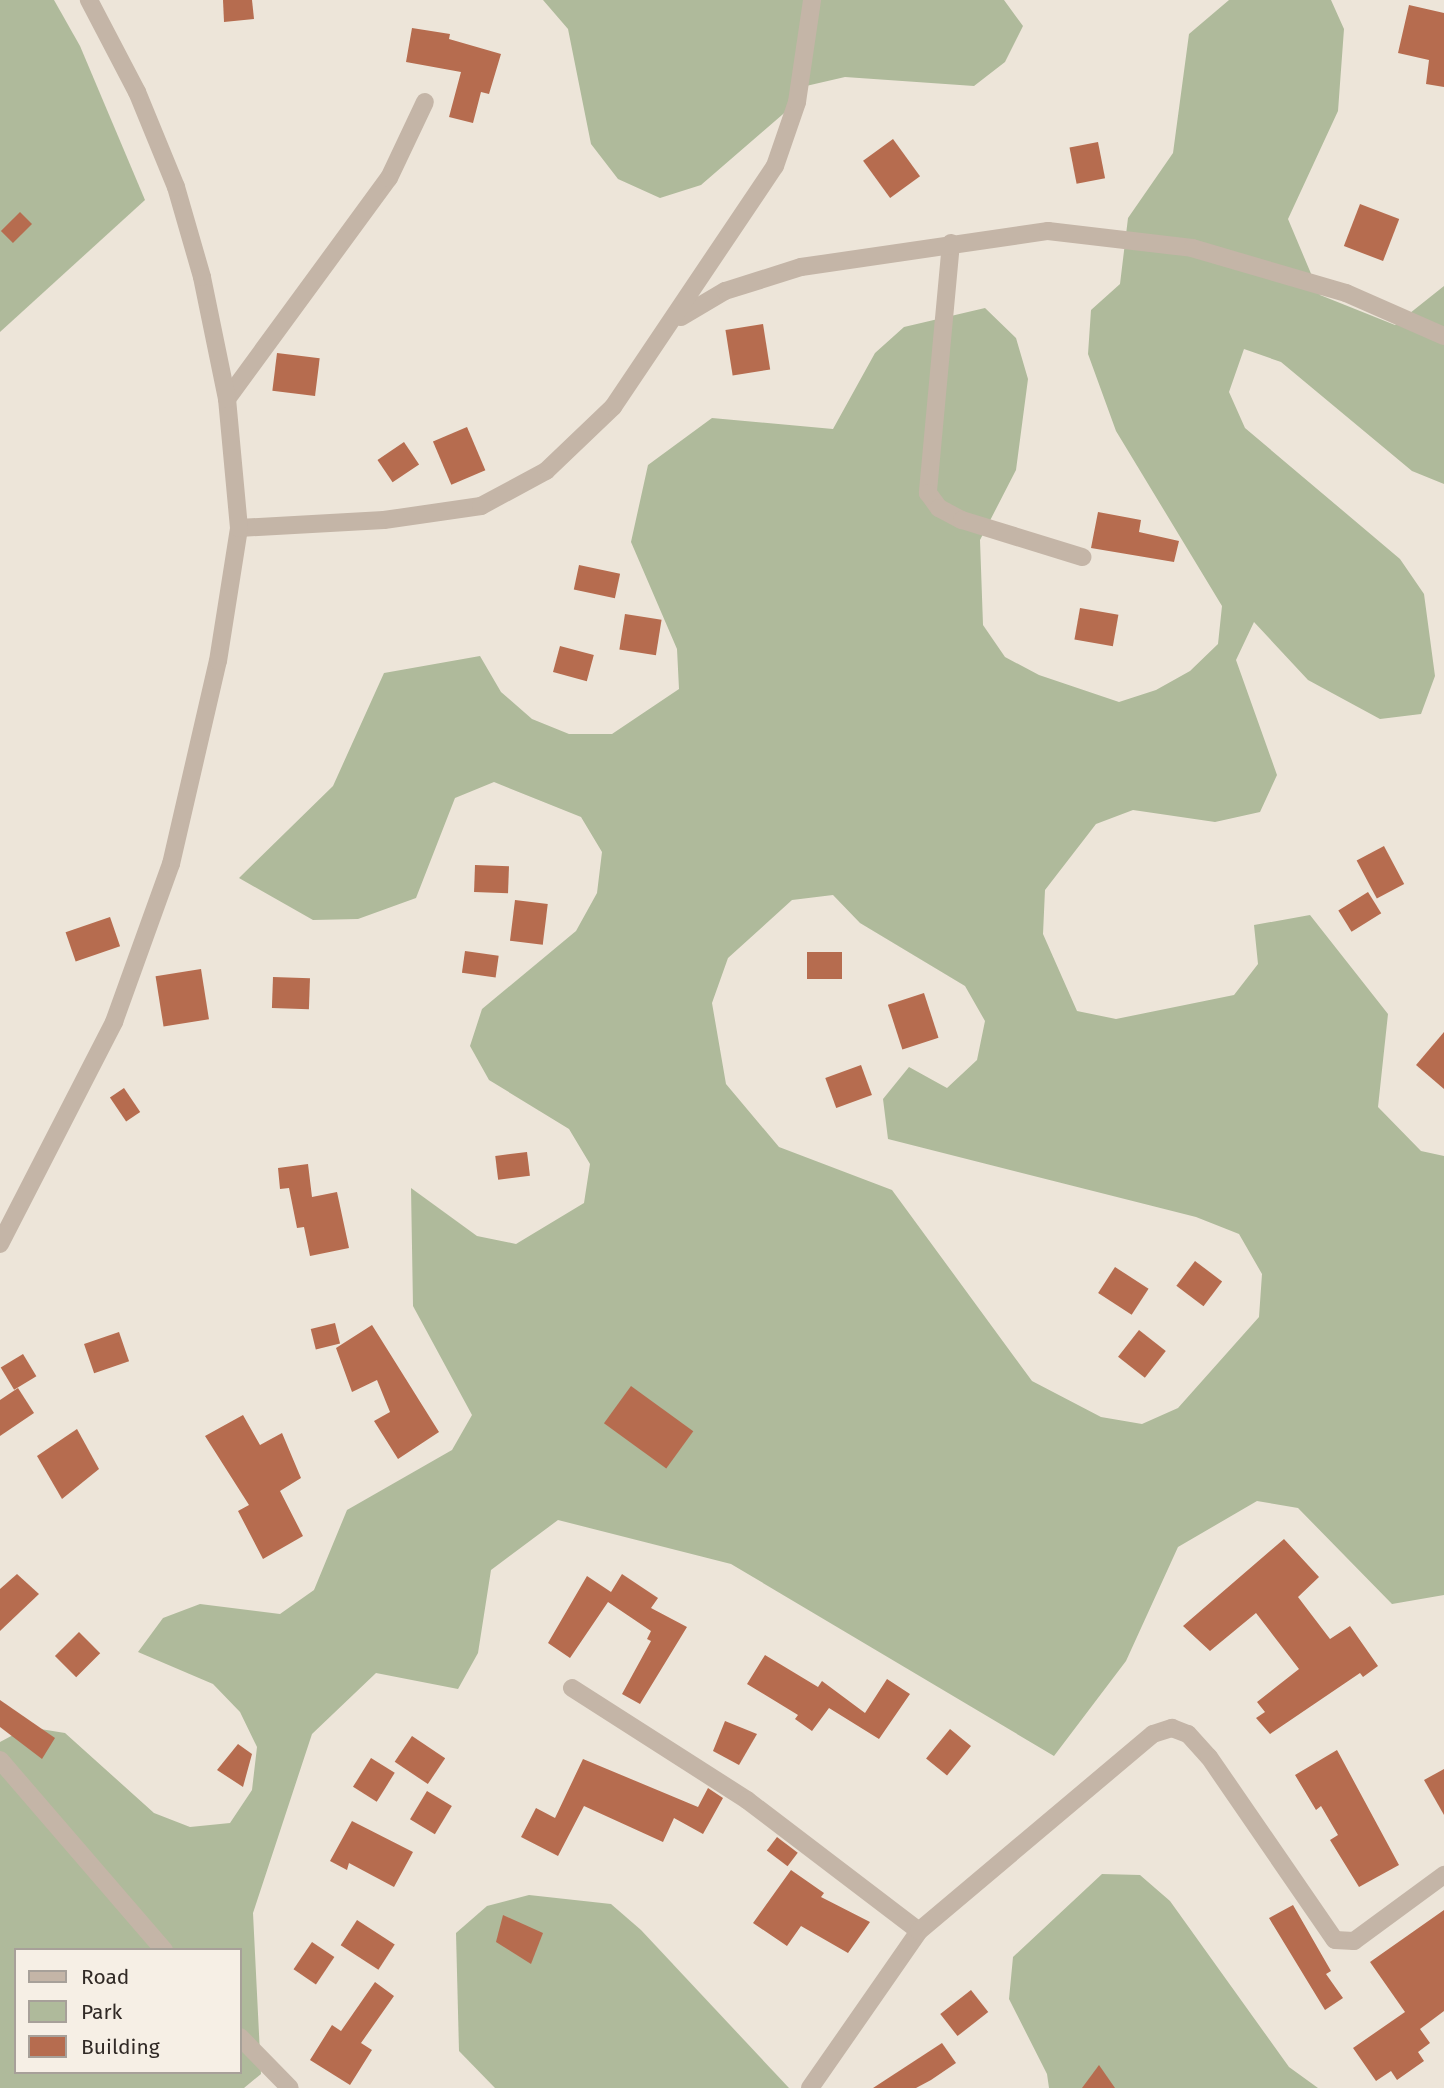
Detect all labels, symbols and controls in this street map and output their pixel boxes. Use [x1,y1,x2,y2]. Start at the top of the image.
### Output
legend [14,1948,242,2074]
text: Road [81,1964,129,1990]
text: Park [81,1999,122,2025]
text: Building [81,2034,160,2060]

